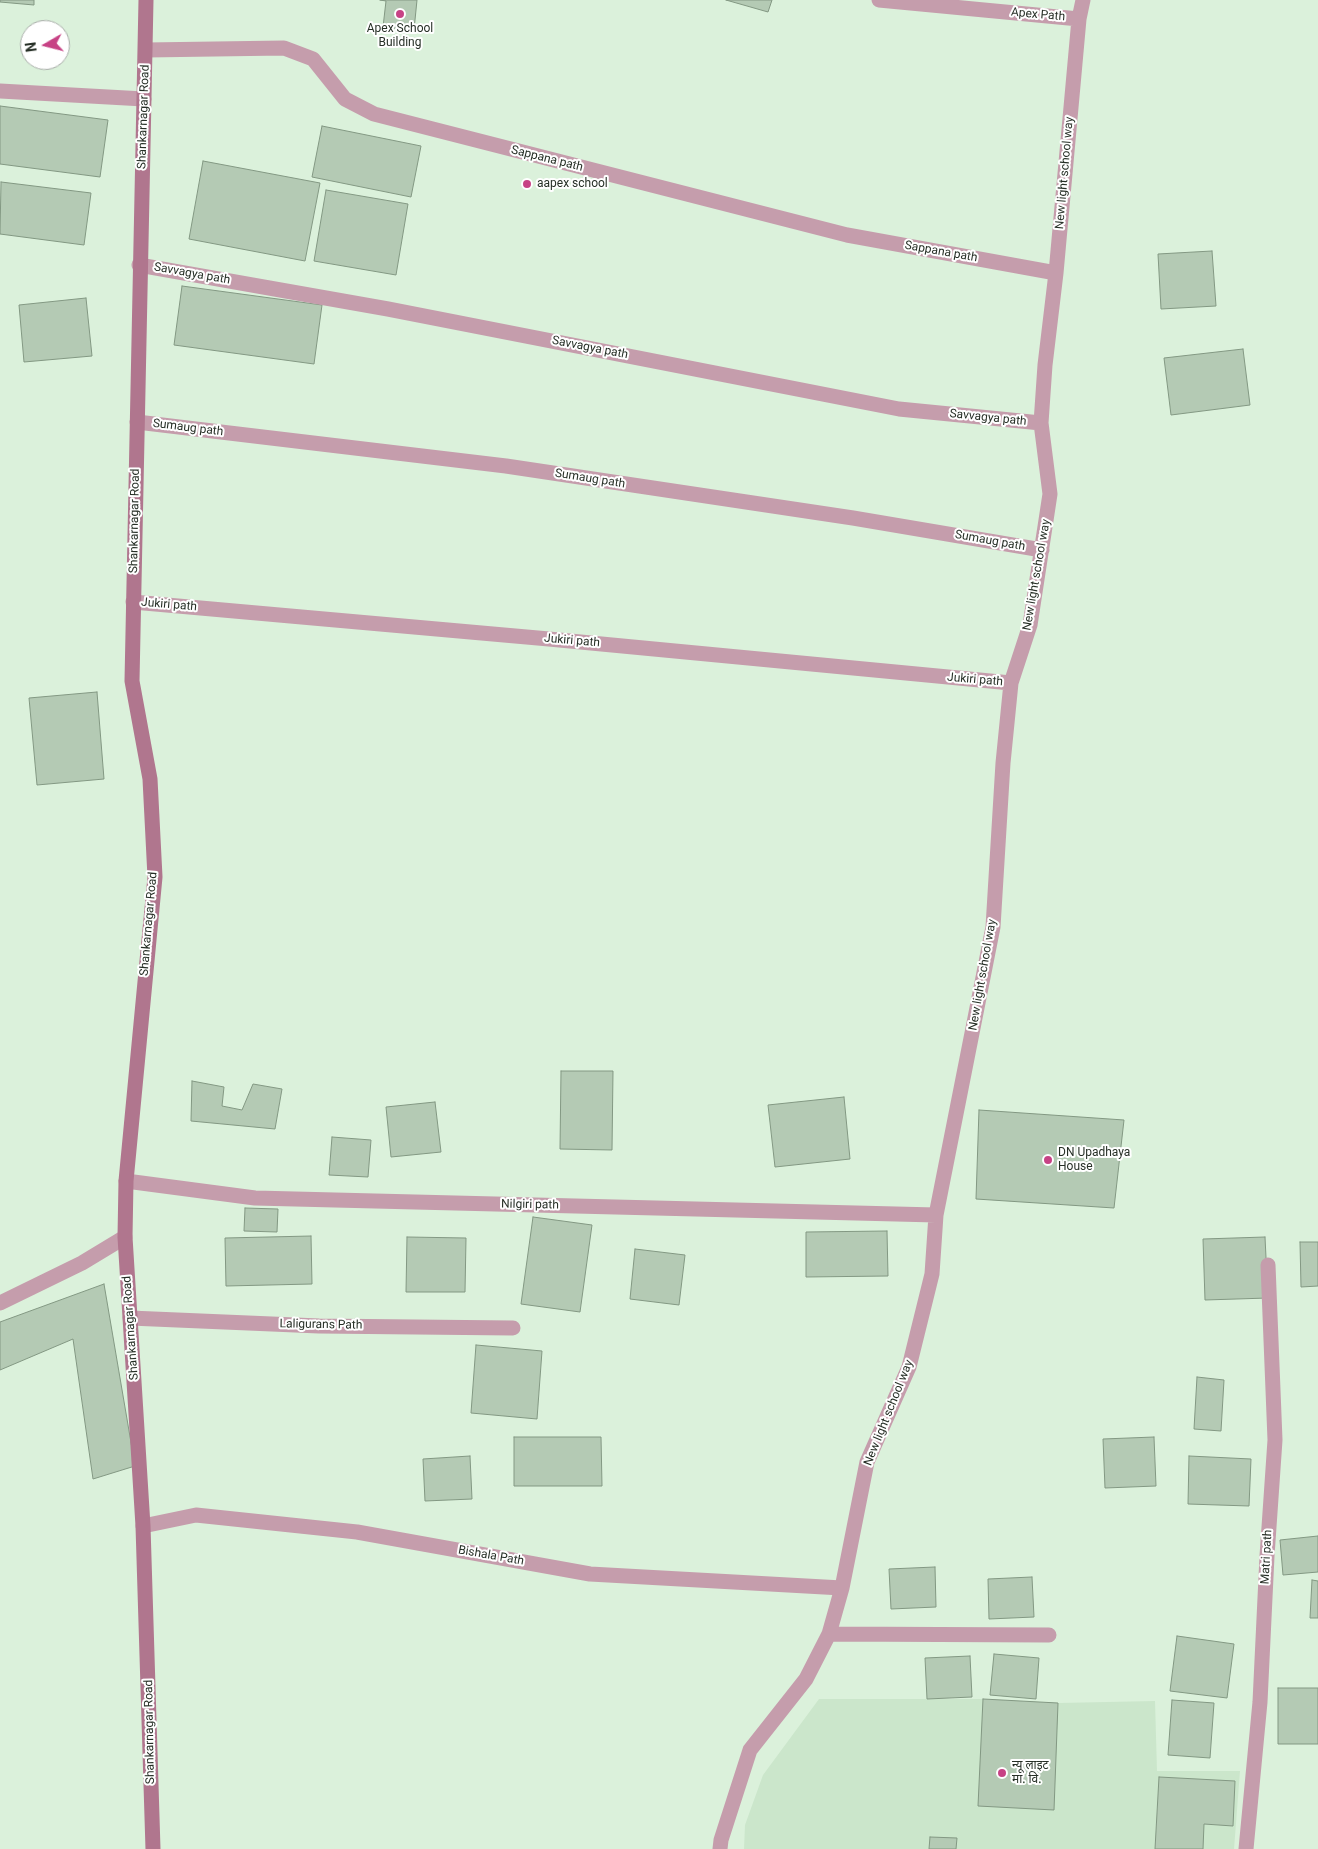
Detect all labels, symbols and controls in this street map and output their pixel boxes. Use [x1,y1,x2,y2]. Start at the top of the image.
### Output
street label: Apex Path [1010,5,1066,25]
marker: Apex School Building [394,8,406,20]
north arrow [20,20,70,70]
place label: Apex School Building [367,22,433,50]
text: N [23,41,40,53]
street label: Shankarnagar Road [135,65,153,169]
street label: New light school way [1053,116,1077,230]
street label: Sappana path [510,143,584,175]
place label: aapex school [537,177,608,191]
marker: aapex school [521,178,533,190]
street label: Sappana path [904,239,978,265]
street label: Savvagya path [153,260,231,288]
street label: Savvagya path [551,334,629,362]
street label: Savvagya path [949,407,1027,429]
street label: Sumaug path [152,417,224,439]
street label: Sumaug path [554,466,626,492]
street label: Shankarnagar Road [127,469,143,573]
street label: New light school way [1020,518,1054,632]
street label: Sumaug path [954,528,1026,554]
street label: Jukiri path [140,595,198,615]
street label: Jukiri path [543,631,601,651]
street label: Jukiri path [946,670,1004,690]
street label: Shankarnagar Road [137,871,161,977]
street label: New light school way [966,918,1000,1032]
place label: DN Upadhaya House [1058,1146,1130,1174]
marker: DN Upadhaya House [1042,1154,1054,1166]
street label: Nilgiri path [501,1197,559,1213]
street label: Shankarnagar Road [120,1275,142,1381]
street label: Laligurans Path [279,1317,363,1333]
street label: New light school way [861,1358,917,1468]
street label: Matri path [1258,1529,1276,1585]
street label: Bishala Path [457,1543,525,1569]
street label: Shankarnagar Road [142,1680,158,1784]
place label: न्यू लाइट मा. वि. [1012,1759,1049,1787]
marker: न्यू लाइट मा. वि. [996,1767,1008,1779]

